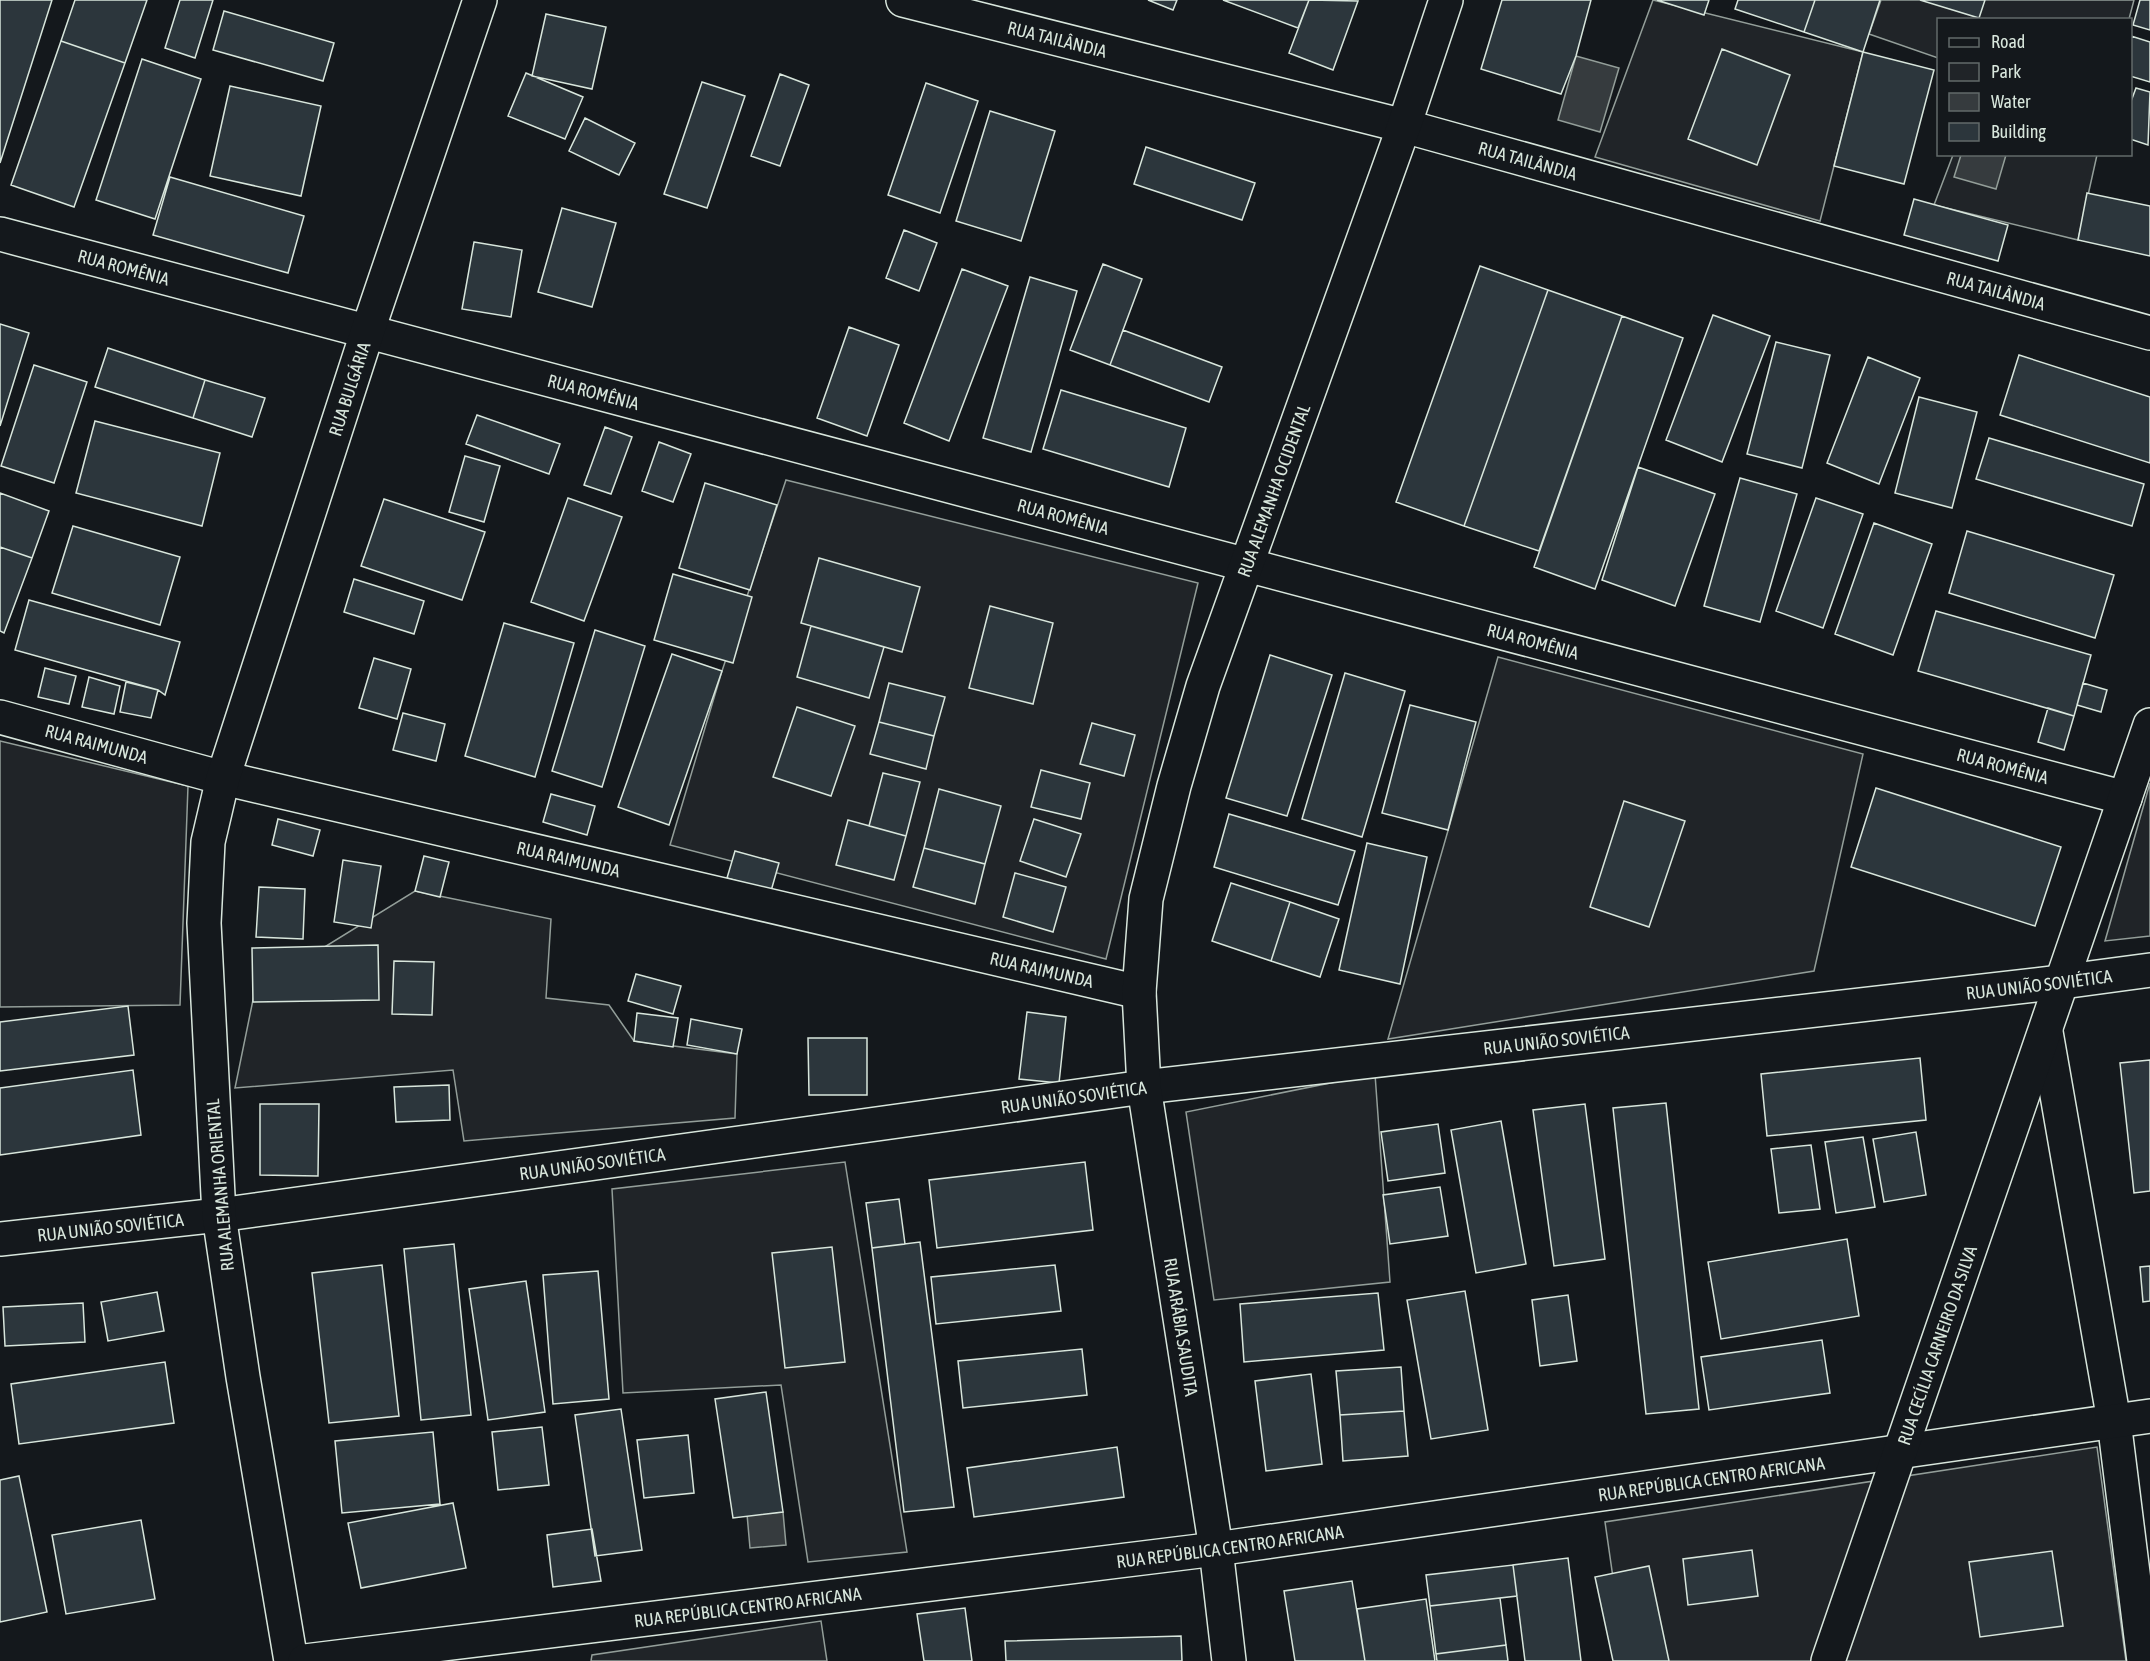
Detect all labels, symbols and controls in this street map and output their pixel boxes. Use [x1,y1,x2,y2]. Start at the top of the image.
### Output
street label: RUA TAILÂNDIA [1005,16,1109,61]
legend [1937,18,2132,156]
text: Road [1991,31,2025,52]
text: Park [1991,61,2021,82]
text: Water [1991,91,2031,112]
text: Building [1991,121,2046,142]
street label: RUA TAILÂNDIA [1476,137,1580,184]
street label: RUA ROMÊNIA [76,245,172,289]
street label: RUA TAILÂNDIA [1944,267,2048,314]
street label: RUA BULGÁRIA [324,339,374,439]
street label: RUA ROMÊNIA [545,369,642,414]
street label: RUA ALEMANHA OCIDENTAL [1233,401,1314,580]
street label: RUA ROMÊNIA [1015,494,1111,538]
street label: RUA ROMÊNIA [1485,619,1581,663]
street label: RUA RAIMUNDA [43,719,150,767]
street label: RUA ROMÊNIA [1955,743,2051,788]
street label: RUA RAIMUNDA [515,836,622,881]
street label: RUA RAIMUNDA [988,947,1096,992]
street label: RUA UNIÃO SOVIÉTICA [1965,965,2114,1003]
street label: RUA UNIÃO SOVIÉTICA [1482,1021,1631,1059]
street label: RUA UNIÃO SOVIÉTICA [999,1076,1148,1117]
street label: RUA ALEMANHA ORIENTAL [202,1098,238,1272]
street label: RUA UNIÃO SOVIÉTICA [518,1143,667,1184]
street label: RUA UNIÃO SOVIÉTICA [36,1208,185,1245]
street label: RUA CECÍLIA CARNEIRO DA SILVA [1893,1242,1981,1448]
street label: RUA ARÁBIA SAUDITA [1160,1256,1202,1398]
street label: RUA REPÚBLICA CENTRO AFRICANA [1596,1452,1826,1505]
street label: RUA REPÚBLICA CENTRO AFRICANA [1115,1520,1345,1572]
street label: RUA REPÚBLICA CENTRO AFRICANA [633,1582,863,1631]

